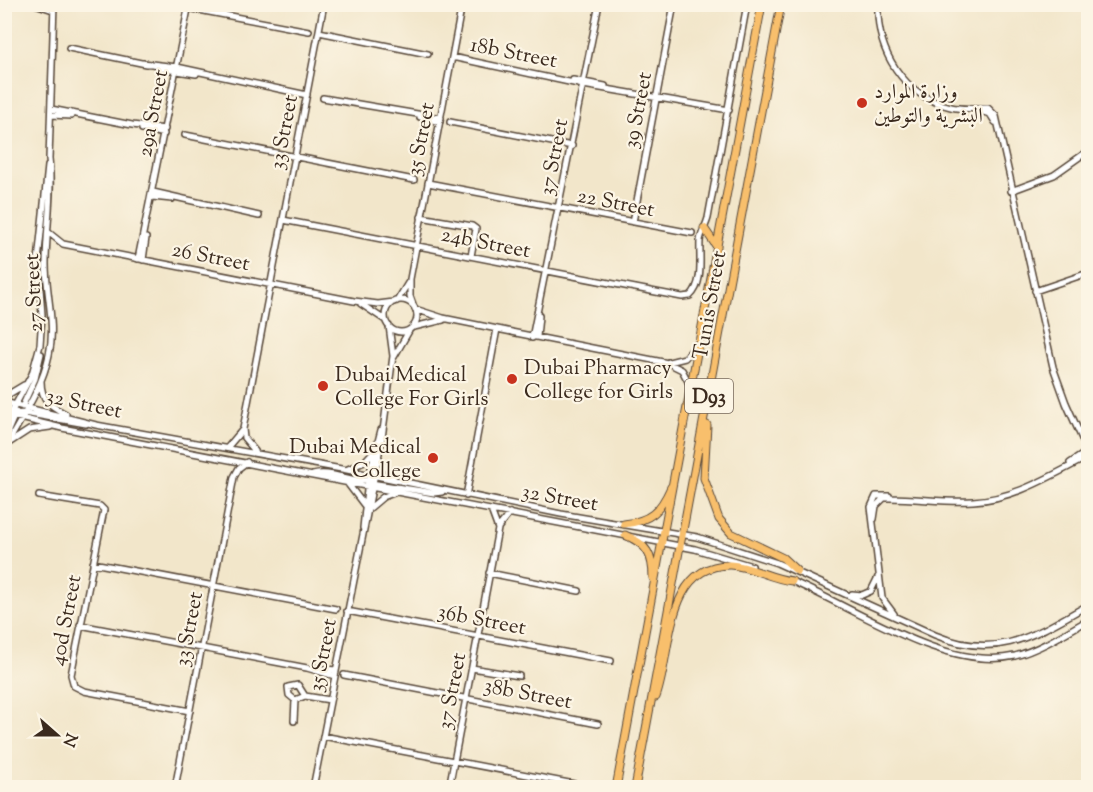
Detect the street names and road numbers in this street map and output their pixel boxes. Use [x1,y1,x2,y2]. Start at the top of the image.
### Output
street label: 18b Street [468,31,560,77]
street label: 29a Street [131,67,177,160]
street label: 39 Street [617,70,661,151]
street label: 33 Street [263,92,307,172]
street label: 35 Street [400,100,444,179]
street label: 37 Street [533,116,577,198]
street label: 22 Street [574,182,657,226]
street label: 24b Street [438,221,533,267]
street label: 26 Street [169,236,252,280]
street label: Tunis Street [687,248,735,362]
street label: 27 Street [18,253,52,333]
road number: D93 [685,379,733,413]
street label: 32 Street [43,382,124,428]
street label: 32 Street [519,478,600,520]
street label: 40d Street [43,572,90,668]
street label: 33 Street [168,589,212,669]
street label: 36b Street [435,598,528,644]
street label: 35 Street [302,616,346,695]
street label: 37 Street [431,650,475,732]
street label: 38b Street [481,672,574,718]

